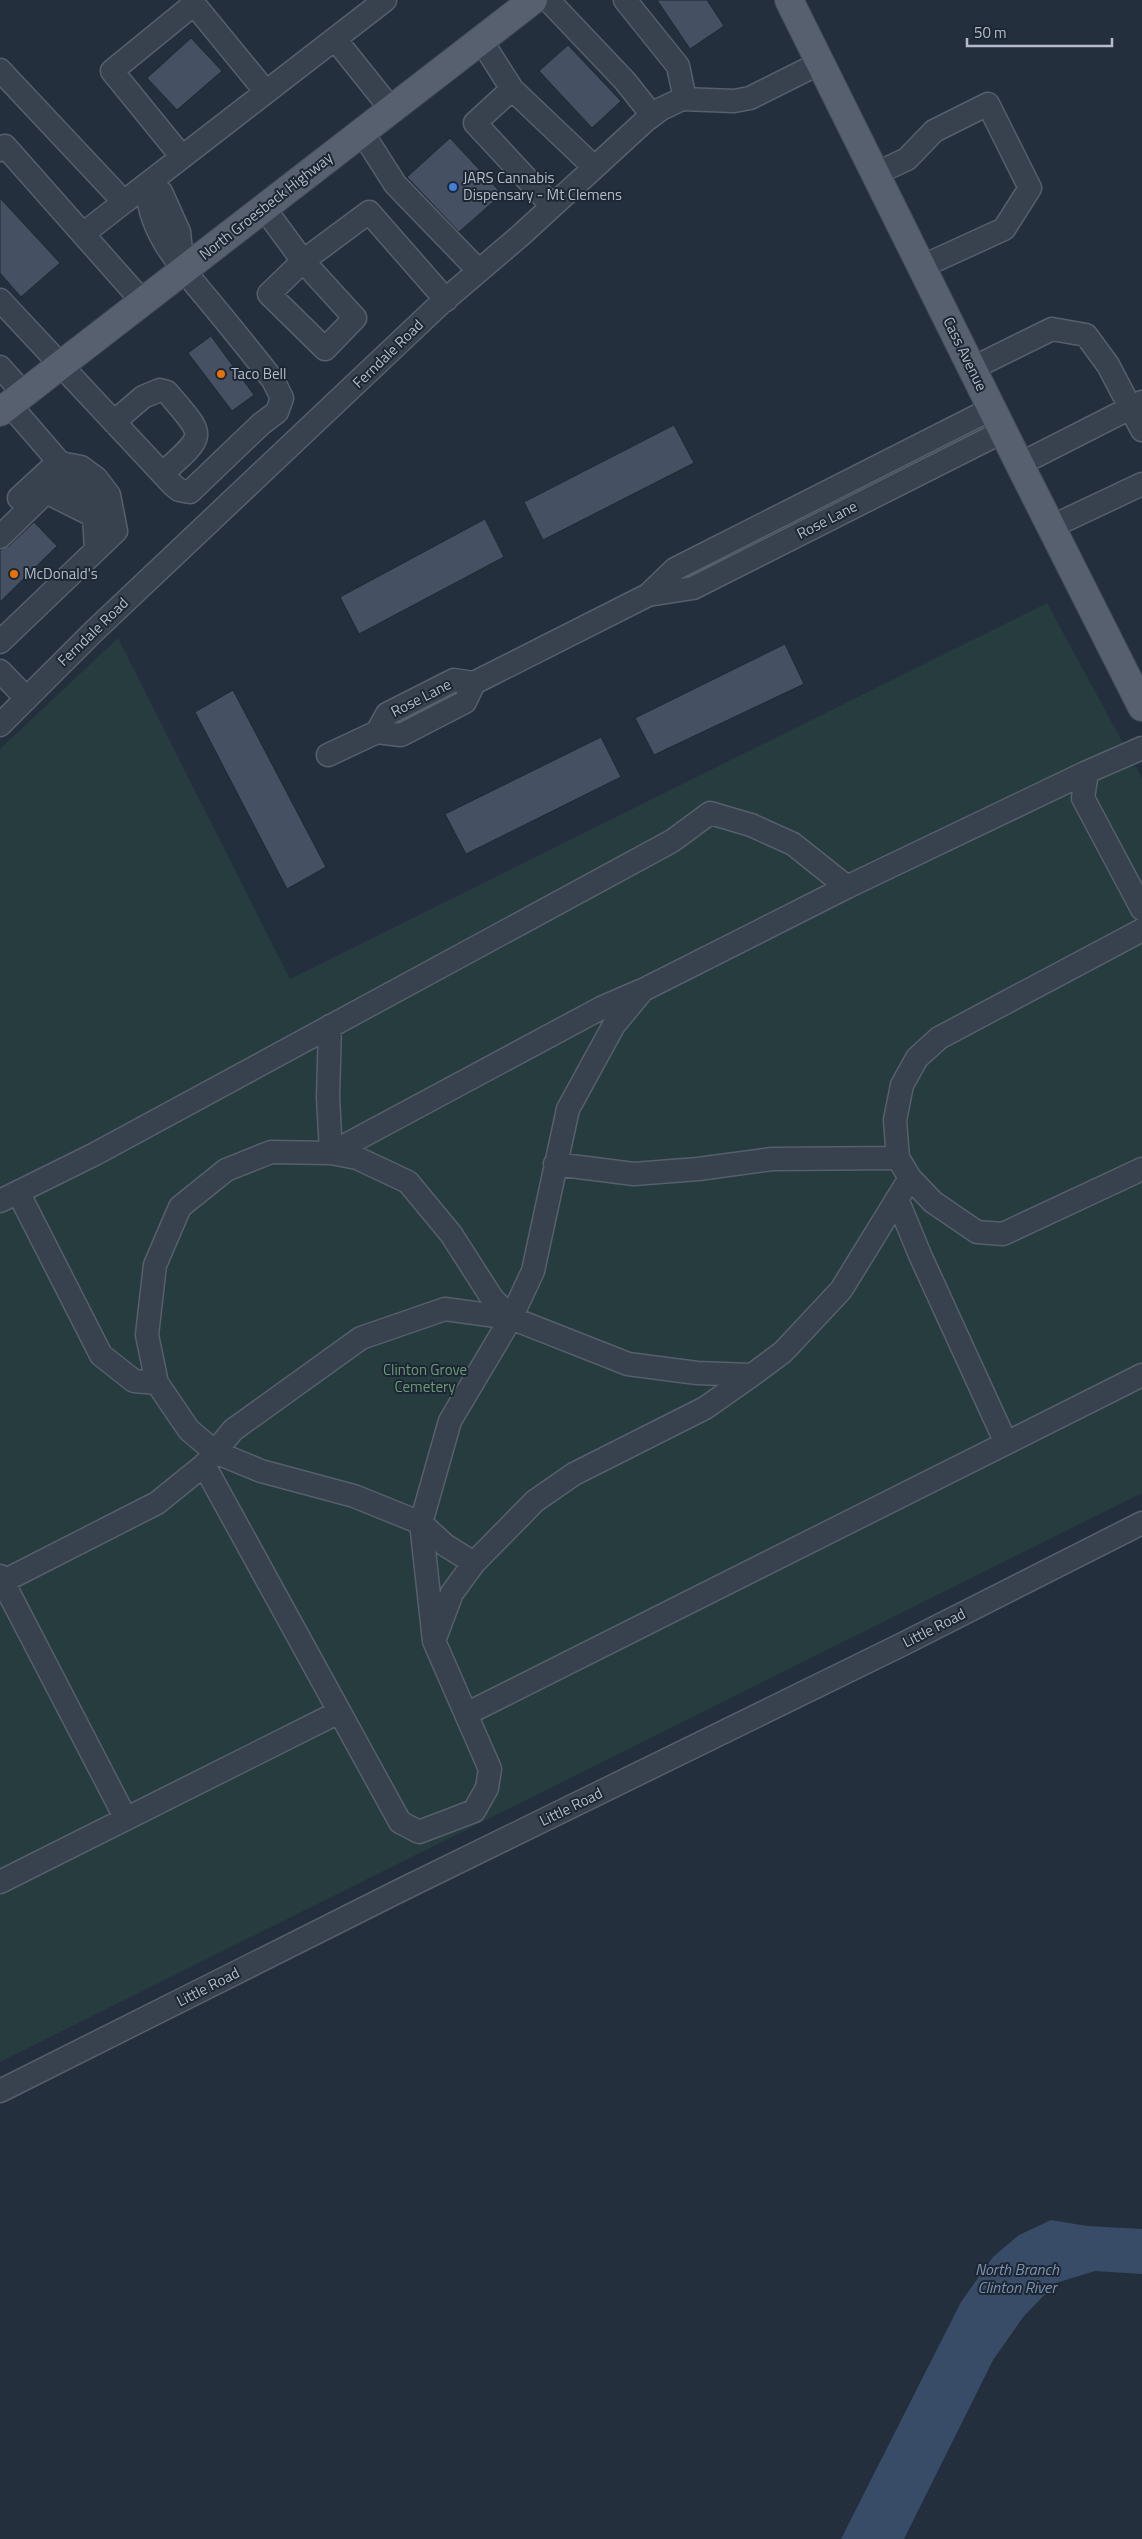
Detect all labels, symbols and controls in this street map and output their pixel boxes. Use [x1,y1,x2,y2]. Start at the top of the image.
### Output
scale bar [967,15,1112,47]
text: 50 m [974,21,1007,44]
street label: North Groesbeck Highway [194,146,337,265]
place label: JARS Cannabis Dispensary - Mt Clemens [463,166,622,206]
marker: JARS Cannabis Dispensary - Mt Clemens [447,181,459,193]
street label: Cass Avenue [938,313,993,395]
street label: Ferndale Road [347,314,428,393]
place label: Taco Bell [231,362,287,385]
marker: Taco Bell [215,368,227,380]
street label: Rose Lane [792,495,861,545]
place label: McDonald's [24,562,98,585]
marker: McDonald's [8,568,20,580]
street label: Ferndale Road [52,592,133,671]
street label: Rose Lane [386,673,455,723]
park label: Clinton Grove Cemetery [383,1358,467,1398]
street label: Little Road [898,1602,969,1653]
street label: Little Road [535,1781,606,1832]
street label: Little Road [172,1961,243,2012]
water label: North Branch Clinton River [975,2257,1060,2299]

